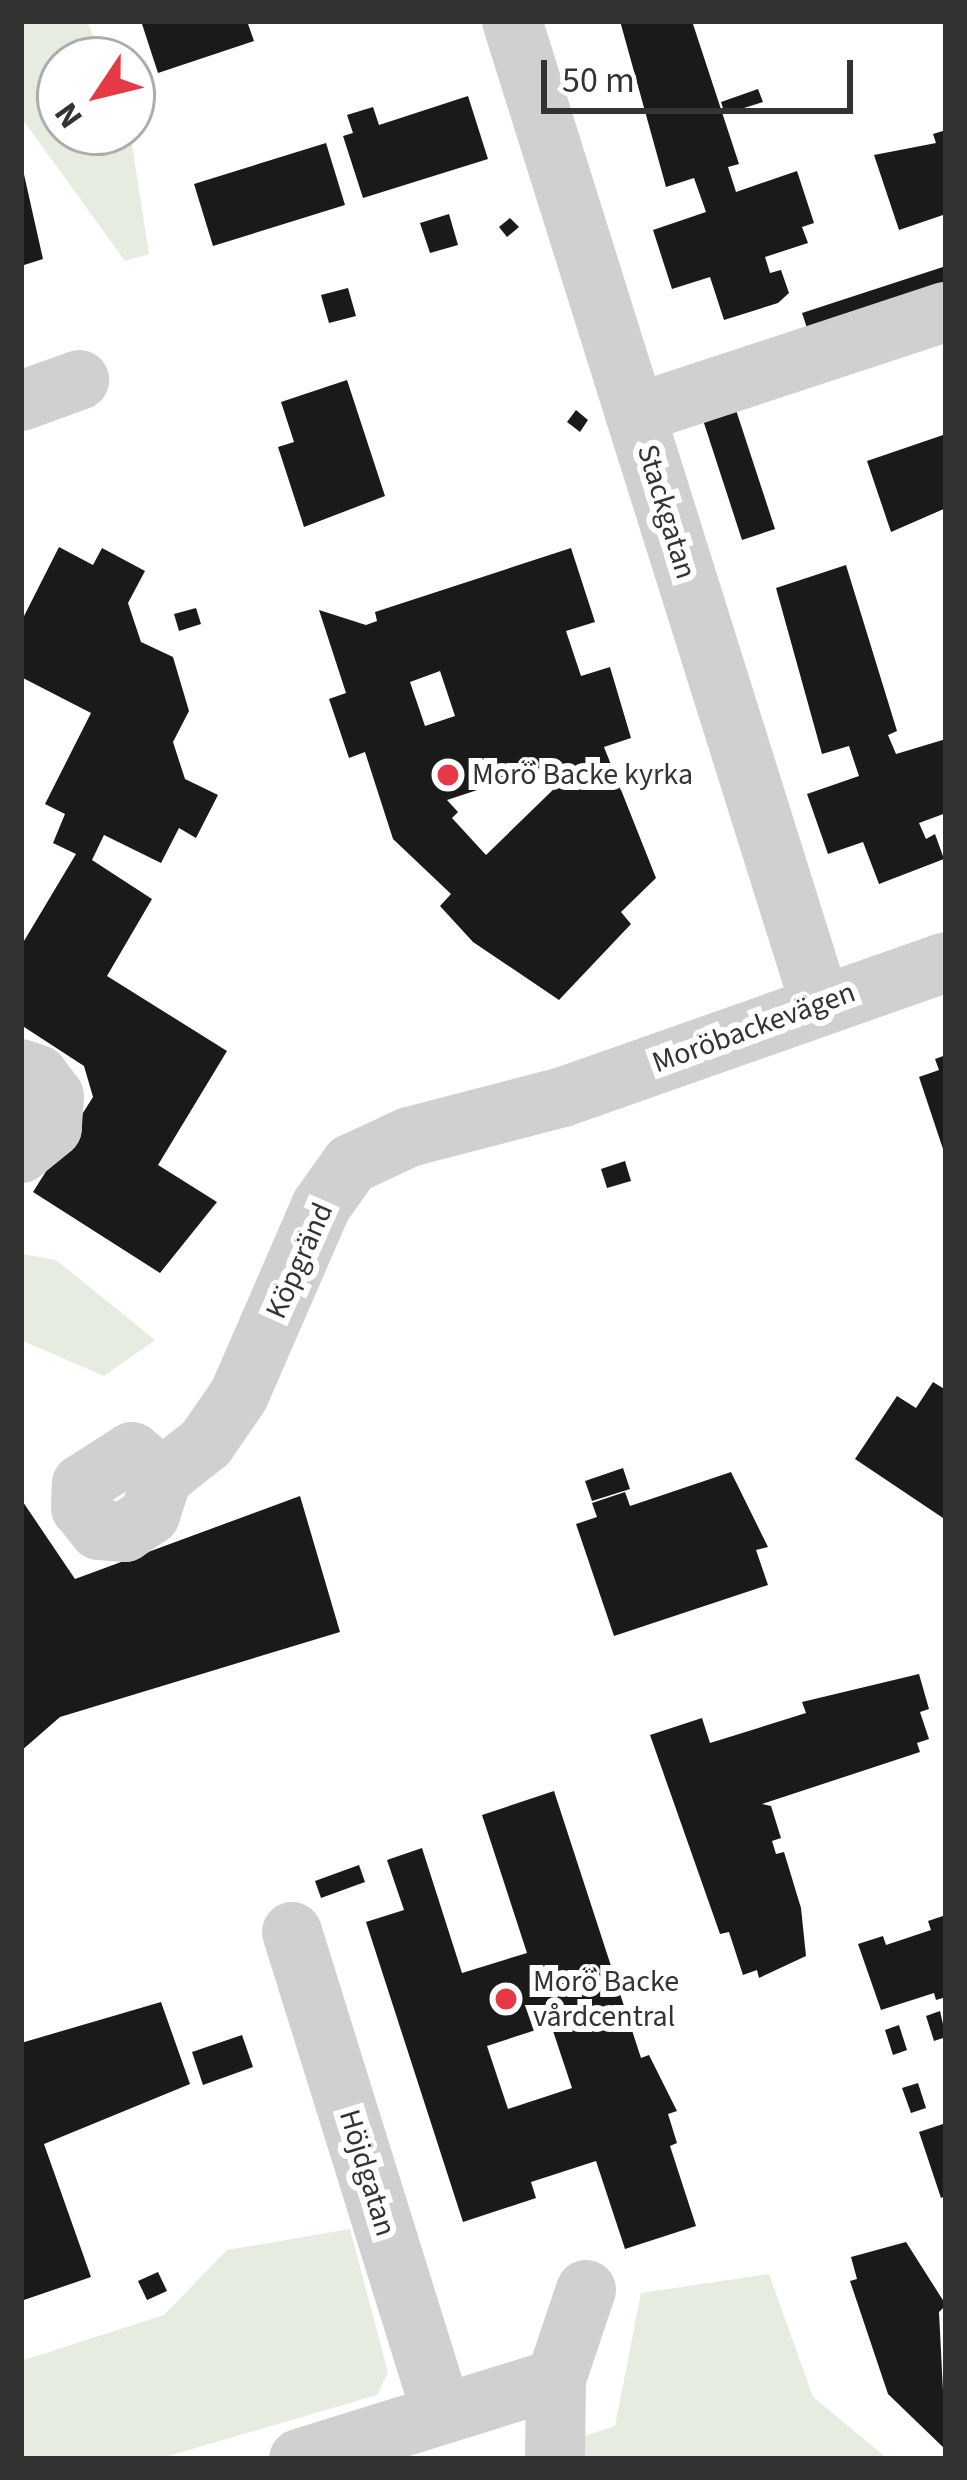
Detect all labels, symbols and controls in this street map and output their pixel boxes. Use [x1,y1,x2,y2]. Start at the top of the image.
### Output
north arrow [36,36,156,156]
scale bar [547,36,859,110]
text: 50 m [562,55,635,106]
text: N [43,93,94,138]
street label: Stackgatan [629,440,703,584]
place label: Morö Backe kyrka [472,757,693,793]
marker: Morö Backe kyrka [435,762,461,788]
street label: Moröbackevägen [648,975,860,1081]
street label: Köpgränd [259,1197,341,1325]
place label: Morö Backe vårdcentral [533,1964,679,2034]
marker: Morö Backe vårdcentral [490,1983,522,2015]
street label: Höjdgatan [331,2105,403,2241]

